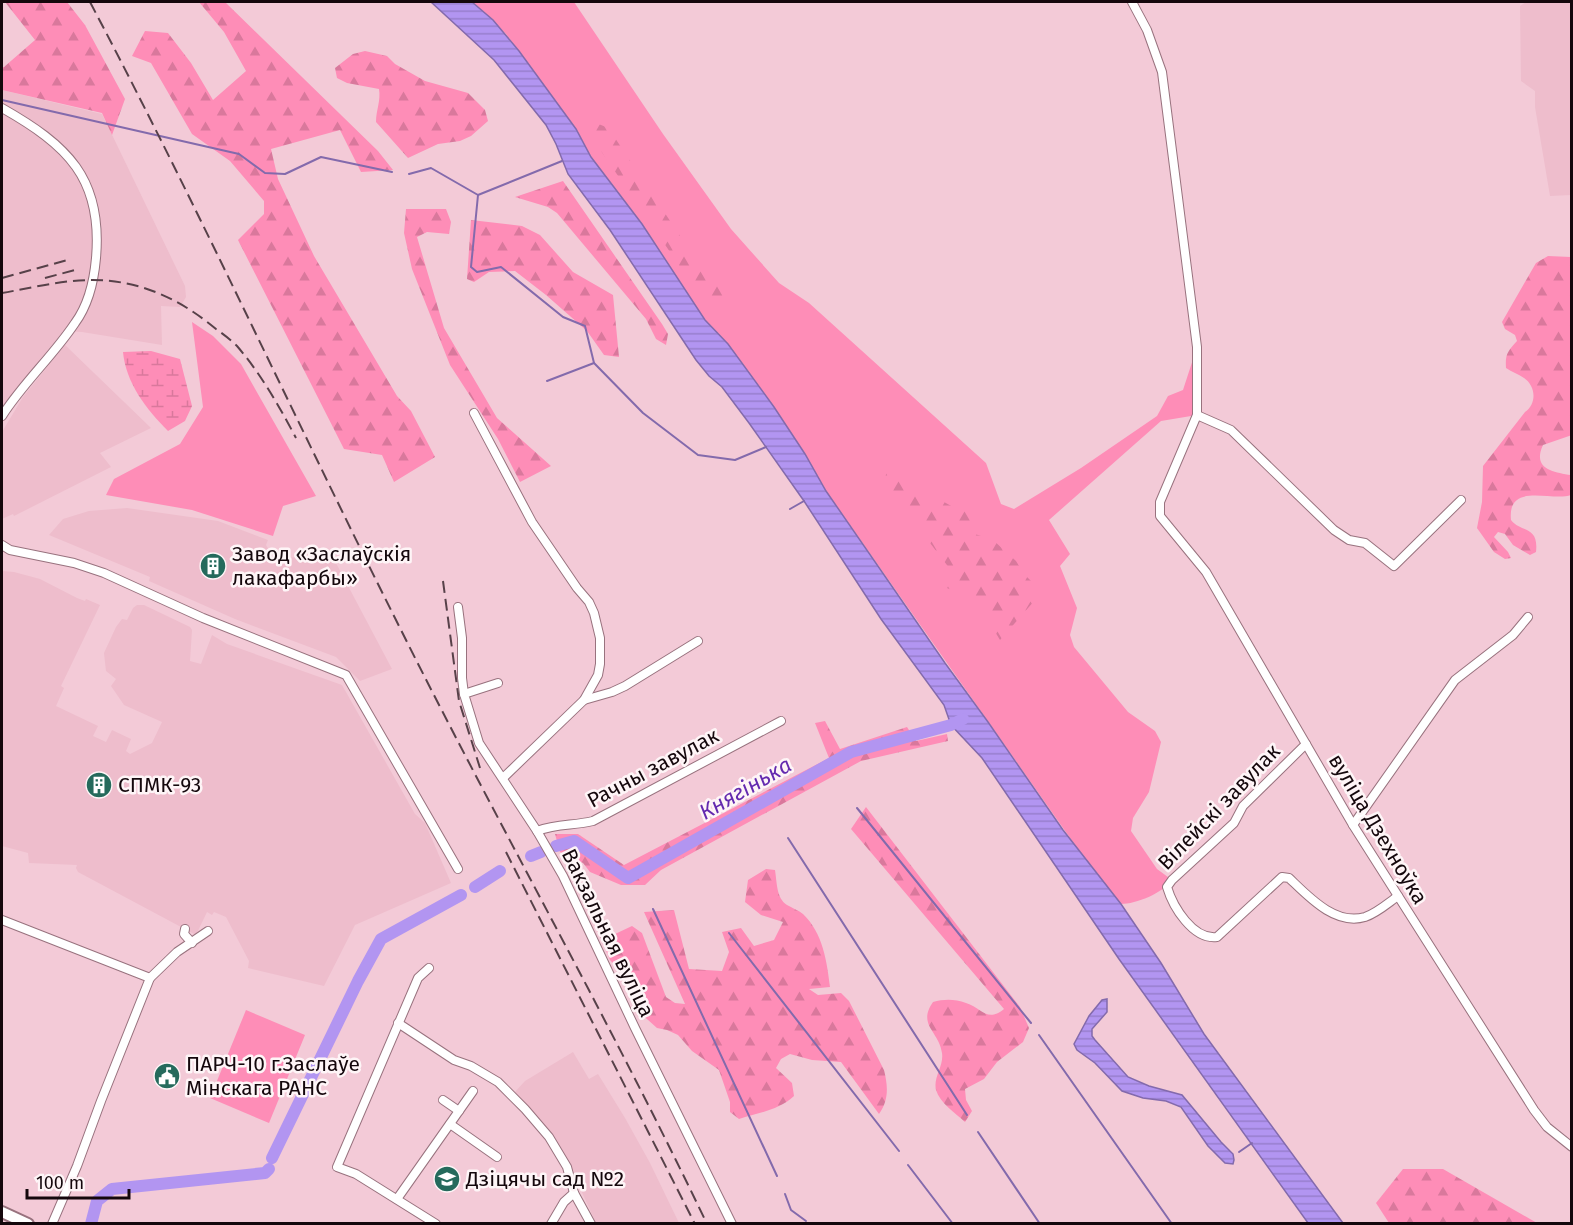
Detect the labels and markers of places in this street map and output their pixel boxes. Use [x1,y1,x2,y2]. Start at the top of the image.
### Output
place label: Завод «Заслаўскія лакафарбы» [232,541,411,591]
building icon: Завод «Заслаўскія лакафарбы» [198,551,228,581]
building icon: СПМК-93 [84,770,114,800]
place label: СПМК-93 [118,772,201,798]
place label: ПАРЧ-10 г.Заслаўе Мінскага РАНС [186,1051,360,1101]
public building icon: ПАРЧ-10 г.Заслаўе Мінскага РАНС [152,1061,182,1091]
school or university icon: Дзіцячы сад №2 [432,1164,462,1194]
place label: Дзіцячы сад №2 [465,1166,624,1192]

